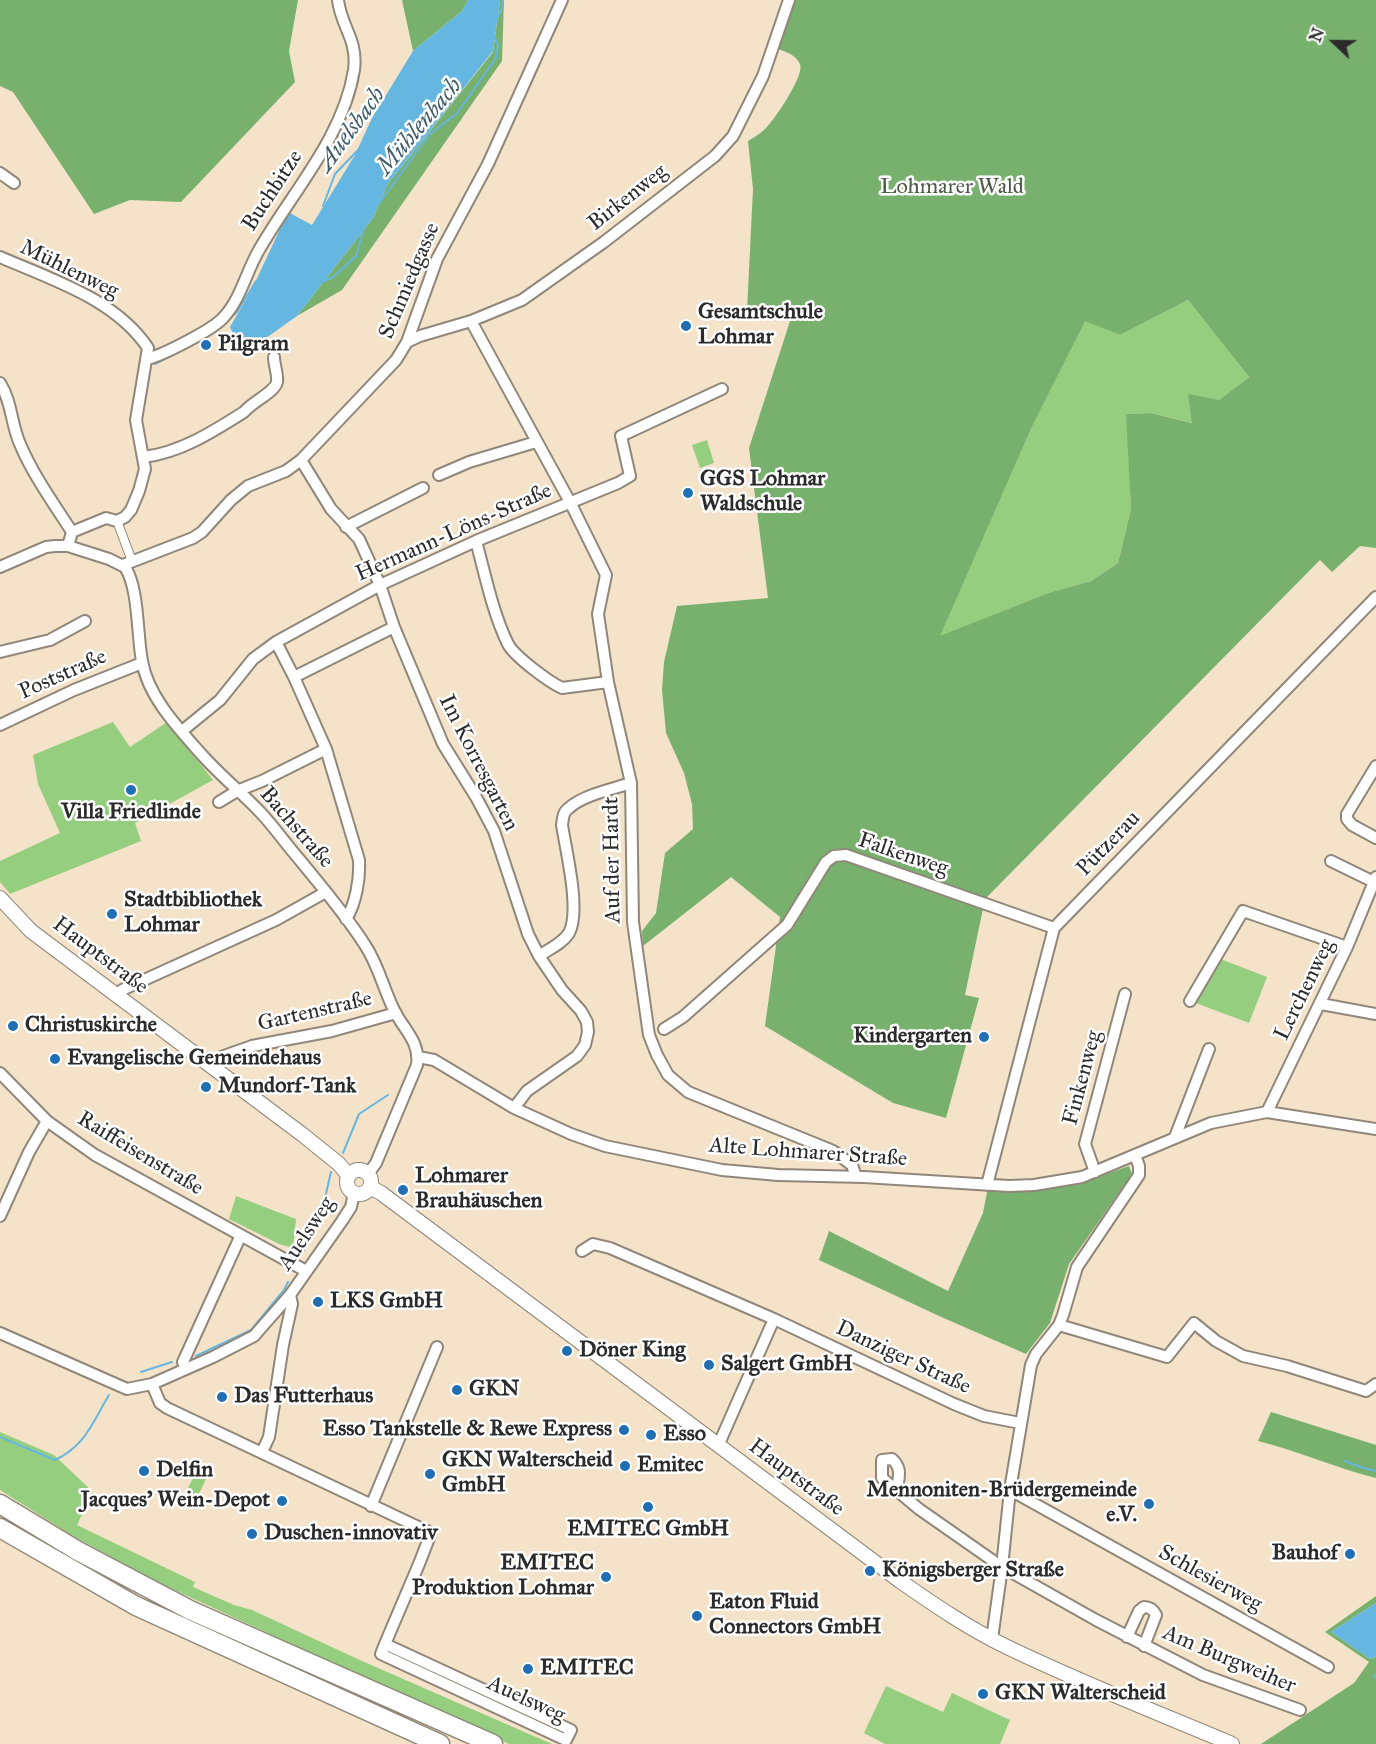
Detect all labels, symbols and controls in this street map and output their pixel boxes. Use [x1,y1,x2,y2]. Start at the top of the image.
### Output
north arrow [1304,12,1364,72]
text: N [1305,25,1328,45]
water label: Mühlenbach [371,73,469,181]
water label: Auelsbach [312,82,392,178]
street label: Buchbitze [237,145,309,237]
street label: Birkenweg [583,159,673,237]
park label: Lohmarer Wald [880,175,1024,201]
street label: Schmiedgasse [374,219,446,343]
street label: Mühlenweg [15,235,123,305]
place label: Gesamtschule Lohmar [698,300,823,352]
marker: Gesamtschule Lohmar [679,319,693,333]
place label: Pilgram [218,332,289,358]
marker: Pilgram [199,338,213,352]
place label: GGS Lohmar Waldschule [700,467,825,518]
street label: Hermann-Löns-Straße [352,478,556,588]
marker: GGS Lohmar Waldschule [681,486,695,500]
street label: Poststraße [15,644,111,706]
street label: Im Korresgarten [432,690,524,836]
street label: Bachstraße [253,782,339,874]
marker: Villa Friedlinde [124,783,138,797]
street label: Auf der Hardt [599,796,627,924]
place label: Villa Friedlinde [61,800,201,826]
street label: Pützerau [1071,806,1147,882]
street label: Falkenweg [854,827,952,883]
place label: Stadtbibliothek Lohmar [124,888,262,939]
marker: Stadtbibliothek Lohmar [105,907,119,921]
street label: Hauptstraße [47,912,153,1000]
street label: Lerchenweg [1269,935,1341,1045]
street label: Gartenstraße [255,986,375,1038]
place label: Christuskirche [25,1013,157,1039]
marker: Christuskirche [6,1019,20,1033]
place label: Kindergarten [853,1024,972,1050]
street label: Finkenweg [1058,1028,1108,1128]
marker: Kindergarten [977,1030,991,1044]
place label: Evangelische Gemeindehaus [67,1046,321,1072]
marker: Evangelische Gemeindehaus [48,1052,62,1066]
place label: Mundorf-Tank [218,1074,356,1100]
marker: Mundorf-Tank [199,1080,213,1094]
street label: Raiffeisenstraße [72,1106,208,1202]
street label: Alte Lohmarer Straße [708,1133,908,1173]
place label: Lohmarer Brauhäuschen [415,1164,542,1216]
marker: Lohmarer Brauhäuschen [396,1183,410,1197]
street label: Auelsweg [273,1192,341,1276]
place label: LKS GmbH [330,1289,443,1315]
marker: LKS GmbH [311,1295,325,1309]
street label: Danziger Straße [831,1315,975,1401]
place label: Döner King [579,1338,685,1364]
marker: Döner King [560,1344,574,1358]
place label: Salgert GmbH [721,1352,853,1378]
marker: Salgert GmbH [702,1358,716,1372]
place label: GKN [469,1377,519,1403]
marker: GKN [450,1383,464,1397]
place label: Das Futterhaus [234,1384,373,1410]
marker: Das Futterhaus [215,1390,229,1404]
place label: Esso Tankstelle & Rewe Express [323,1417,612,1443]
place label: Esso [663,1422,706,1448]
marker: Esso Tankstelle & Rewe Express [617,1423,631,1437]
marker: Esso [644,1428,658,1442]
street label: Hauptstraße [743,1434,849,1522]
place label: GKN Walterscheid GmbH [442,1448,613,1500]
place label: Emitec [637,1453,703,1479]
place label: Delfin [156,1458,213,1484]
marker: Emitec [618,1459,632,1473]
marker: Delfin [137,1464,151,1478]
marker: GKN Walterscheid GmbH [423,1467,437,1481]
place label: Mennoniten-Brüdergemeinde e.V. [866,1478,1137,1530]
place label: Jacques’ Wein-Depot [81,1488,270,1514]
marker: Jacques’ Wein-Depot [275,1494,289,1508]
marker: Mennoniten-Brüdergemeinde e.V. [1142,1497,1156,1511]
marker: EMITEC GmbH [641,1500,655,1514]
place label: EMITEC GmbH [567,1517,729,1543]
place label: Duschen-innovativ [264,1521,438,1547]
marker: Duschen-innovativ [245,1527,259,1541]
street label: Schlesierweg [1154,1540,1266,1618]
place label: Bauhof [1272,1541,1338,1567]
marker: Bauhof [1343,1547,1357,1561]
place label: EMITEC Produktion Lohmar [412,1551,594,1603]
place label: Königsberger Straße [882,1558,1064,1584]
marker: Königsberger Straße [863,1564,877,1578]
marker: EMITEC Produktion Lohmar [599,1570,613,1584]
place label: Eaton Fluid Connectors GmbH [709,1590,881,1642]
marker: Eaton Fluid Connectors GmbH [690,1609,704,1623]
street label: Am Burgweiher [1158,1620,1300,1700]
place label: EMITEC [540,1656,634,1682]
marker: EMITEC [521,1662,535,1676]
street label: Auelsweg [483,1670,569,1730]
place label: GKN Walterscheid [995,1681,1166,1707]
marker: GKN Walterscheid [976,1687,990,1701]

